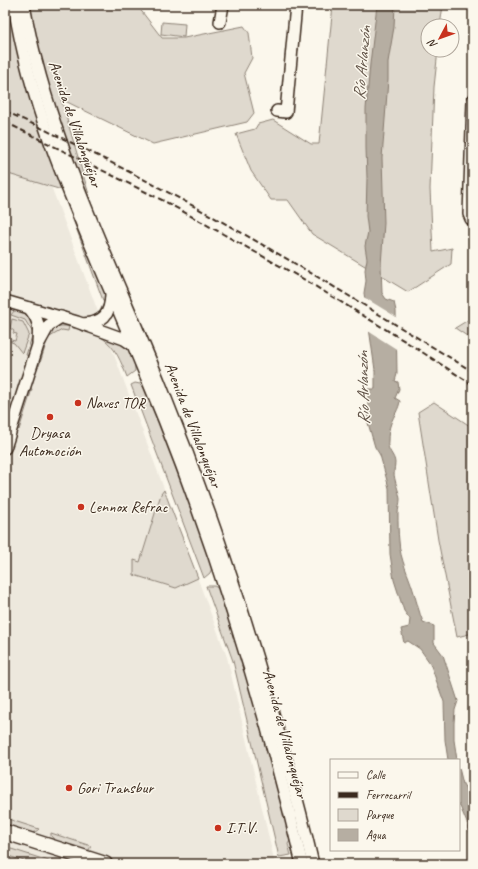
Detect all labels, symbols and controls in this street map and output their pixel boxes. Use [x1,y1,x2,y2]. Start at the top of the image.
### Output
north arrow [420,18,460,58]
water label: Río Arlanzón [348,24,376,100]
text: N [424,36,440,52]
street label: Avenida de Villalonquéjar [44,58,106,191]
water label: Río Arlanzón [352,350,374,425]
street label: Avenida de Villalonquéjar [160,360,226,491]
place label: Naves TOR [86,393,146,413]
marker: Naves TOR [73,398,83,408]
marker: Dryasa Automoción [45,412,55,422]
place label: Dryasa Automoción [19,423,82,461]
place label: Lennox Refrac [89,497,168,517]
marker: Lennox Refrac [76,502,86,512]
street label: Avenida de Villalonquéjar [258,668,312,802]
legend [330,759,460,851]
text: Calle [366,767,386,783]
place label: Gori Transbur [77,778,154,798]
marker: Gori Transbur [64,783,74,793]
text: Ferrocarril [366,787,412,803]
text: Parque [366,807,395,823]
place label: I.T.V. [226,818,258,838]
marker: I.T.V. [213,823,223,833]
text: Agua [366,827,387,843]

